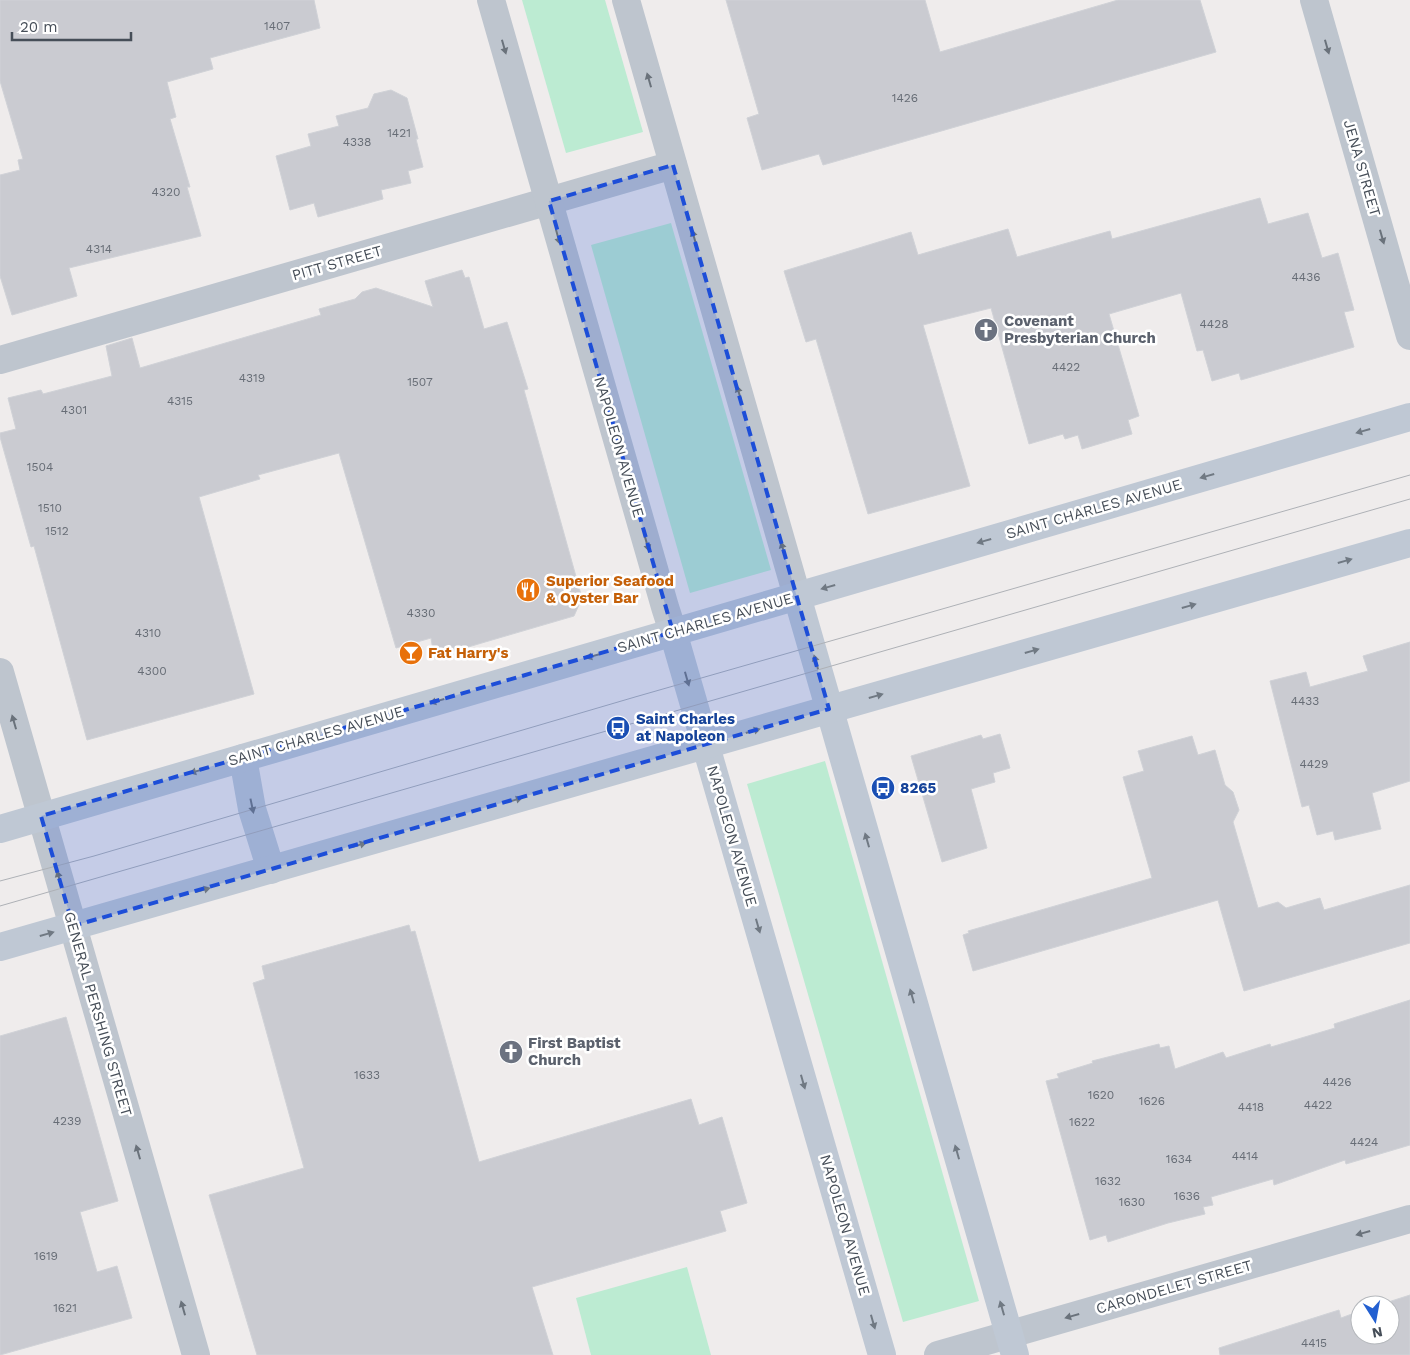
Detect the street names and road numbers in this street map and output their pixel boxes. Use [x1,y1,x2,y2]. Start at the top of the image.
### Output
street label: JENA STREET [1340,118,1384,218]
street label: PITT STREET [290,242,384,284]
street label: NAPOLEON AVENUE [590,374,648,520]
street label: SAINT CHARLES AVENUE [1004,475,1184,543]
street label: SAINT CHARLES AVENUE [615,589,795,657]
street label: SAINT CHARLES AVENUE [226,702,406,770]
street label: NAPOLEON AVENUE [703,763,761,909]
street label: GENERAL PERSHING STREET [60,910,136,1118]
street label: NAPOLEON AVENUE [816,1152,874,1298]
street label: CARONDELET STREET [1094,1256,1254,1318]

